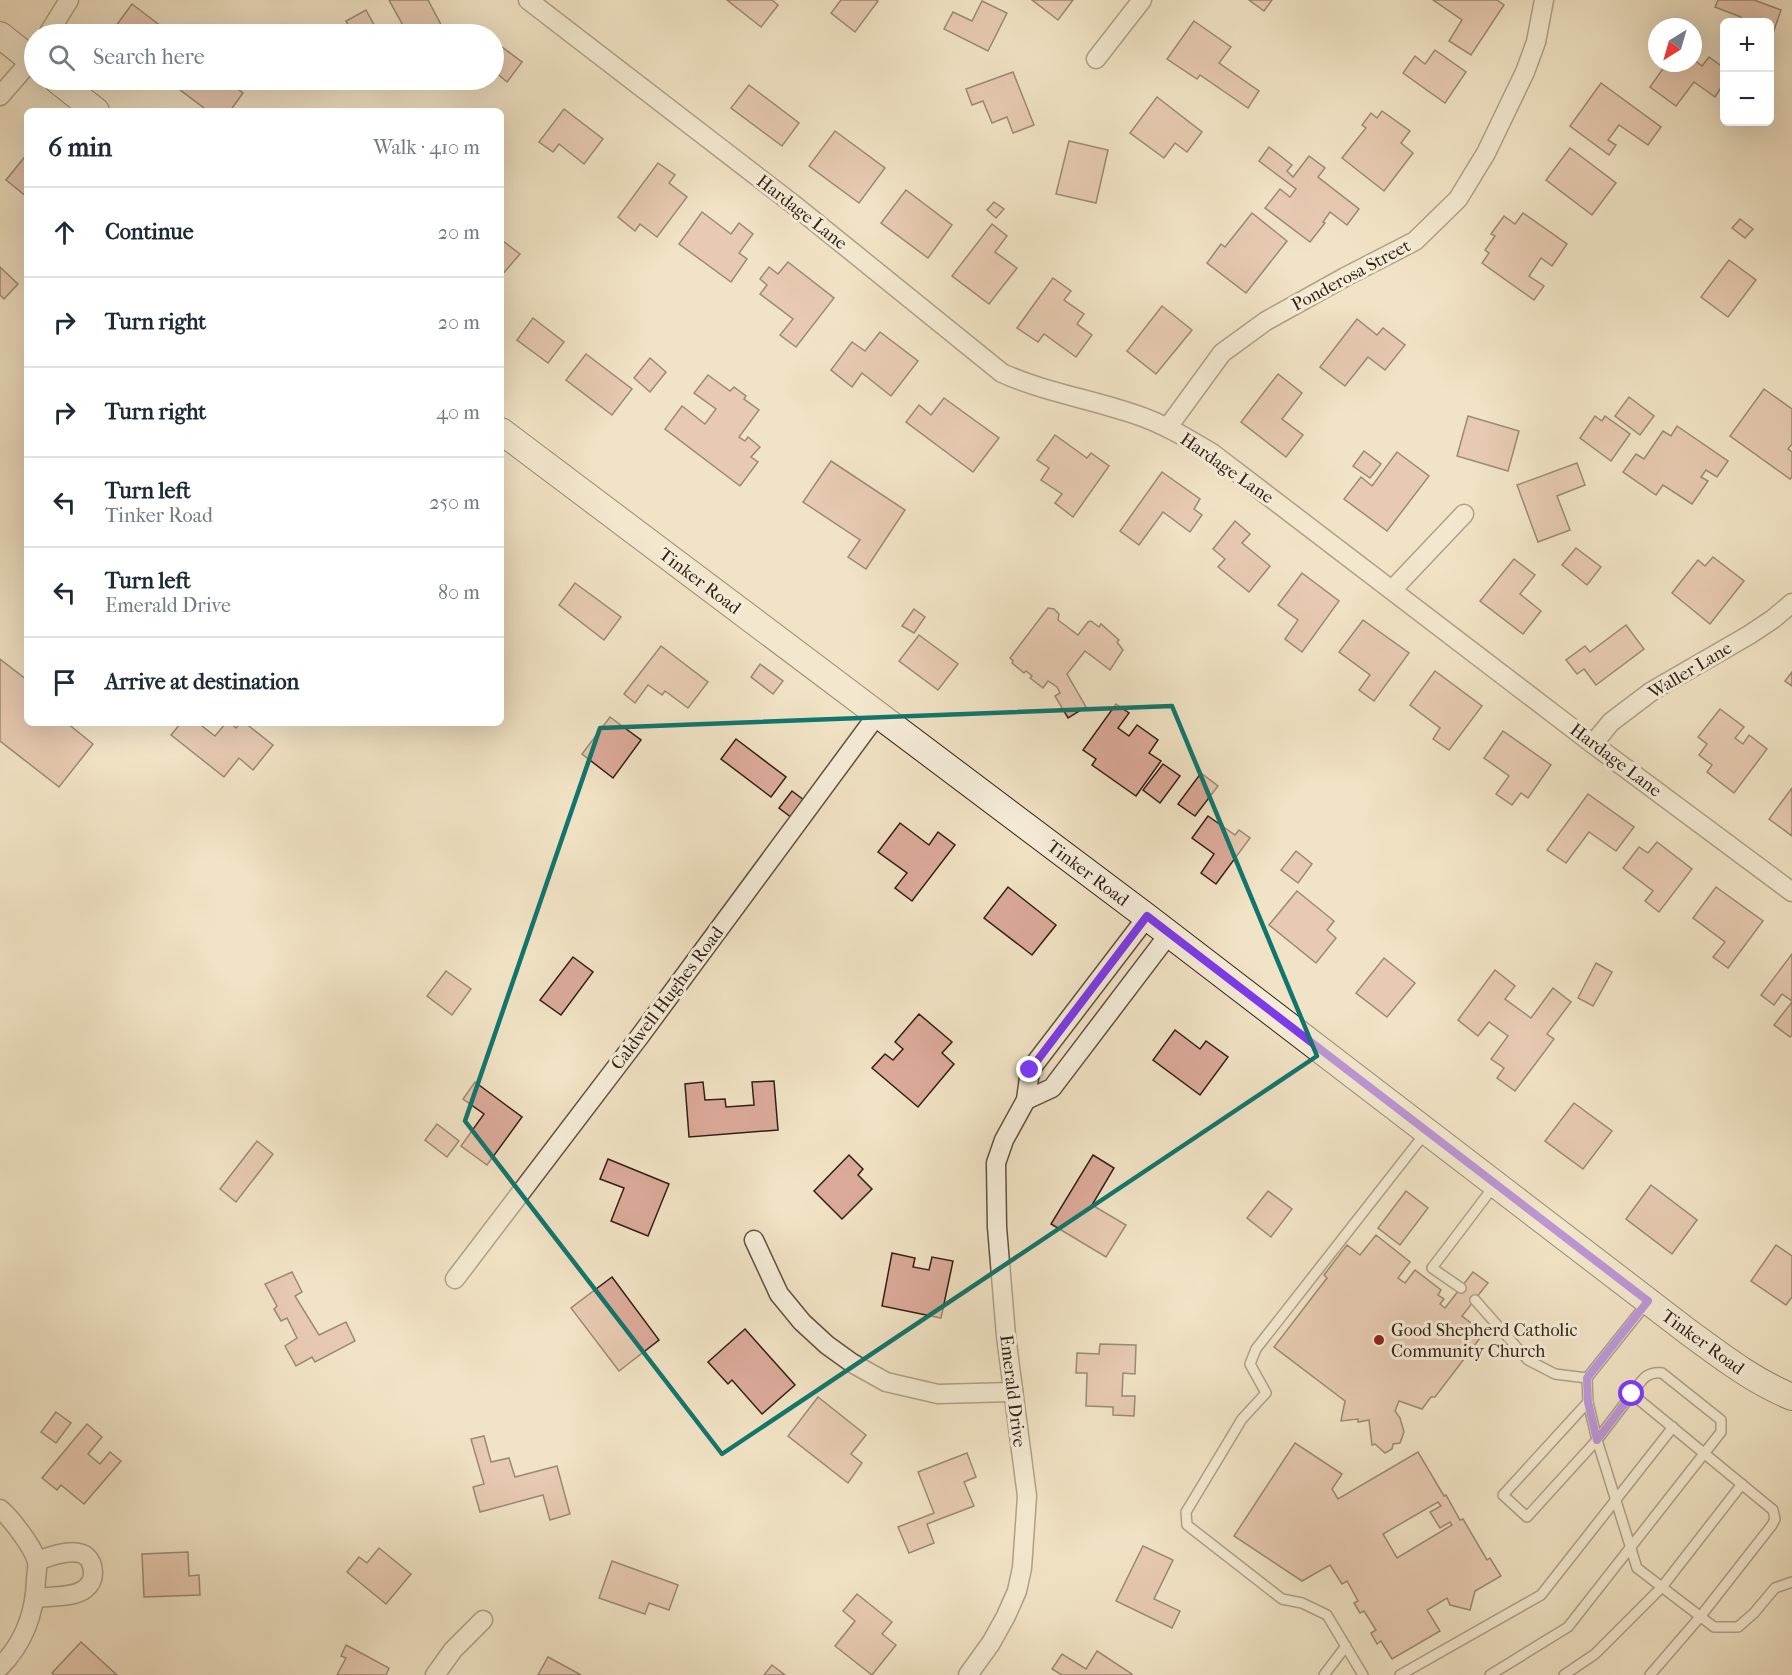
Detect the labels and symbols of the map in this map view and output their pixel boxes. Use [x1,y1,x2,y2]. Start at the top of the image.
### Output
north arrow [1648,18,1702,72]
street label: Hardage Lane [752,171,851,254]
street label: Ponderosa Street [1288,235,1415,316]
street label: Hardage Lane [1176,429,1277,508]
street label: Tinker Road [655,544,745,619]
street label: Waller Lane [1644,637,1736,704]
street label: Hardage Lane [1566,719,1666,802]
street label: Tinker Road [1043,836,1133,911]
street label: Caldwell Hughes Road [607,922,728,1074]
route end [1016,1056,1042,1082]
street label: Tinker Road [1657,1305,1748,1380]
place label: Good Shepherd Catholic Community Church [1391,1320,1578,1362]
marker: Good Shepherd Catholic Community Church [1372,1333,1386,1347]
street label: Emerald Drive [995,1334,1030,1449]
route start [1618,1380,1644,1406]

